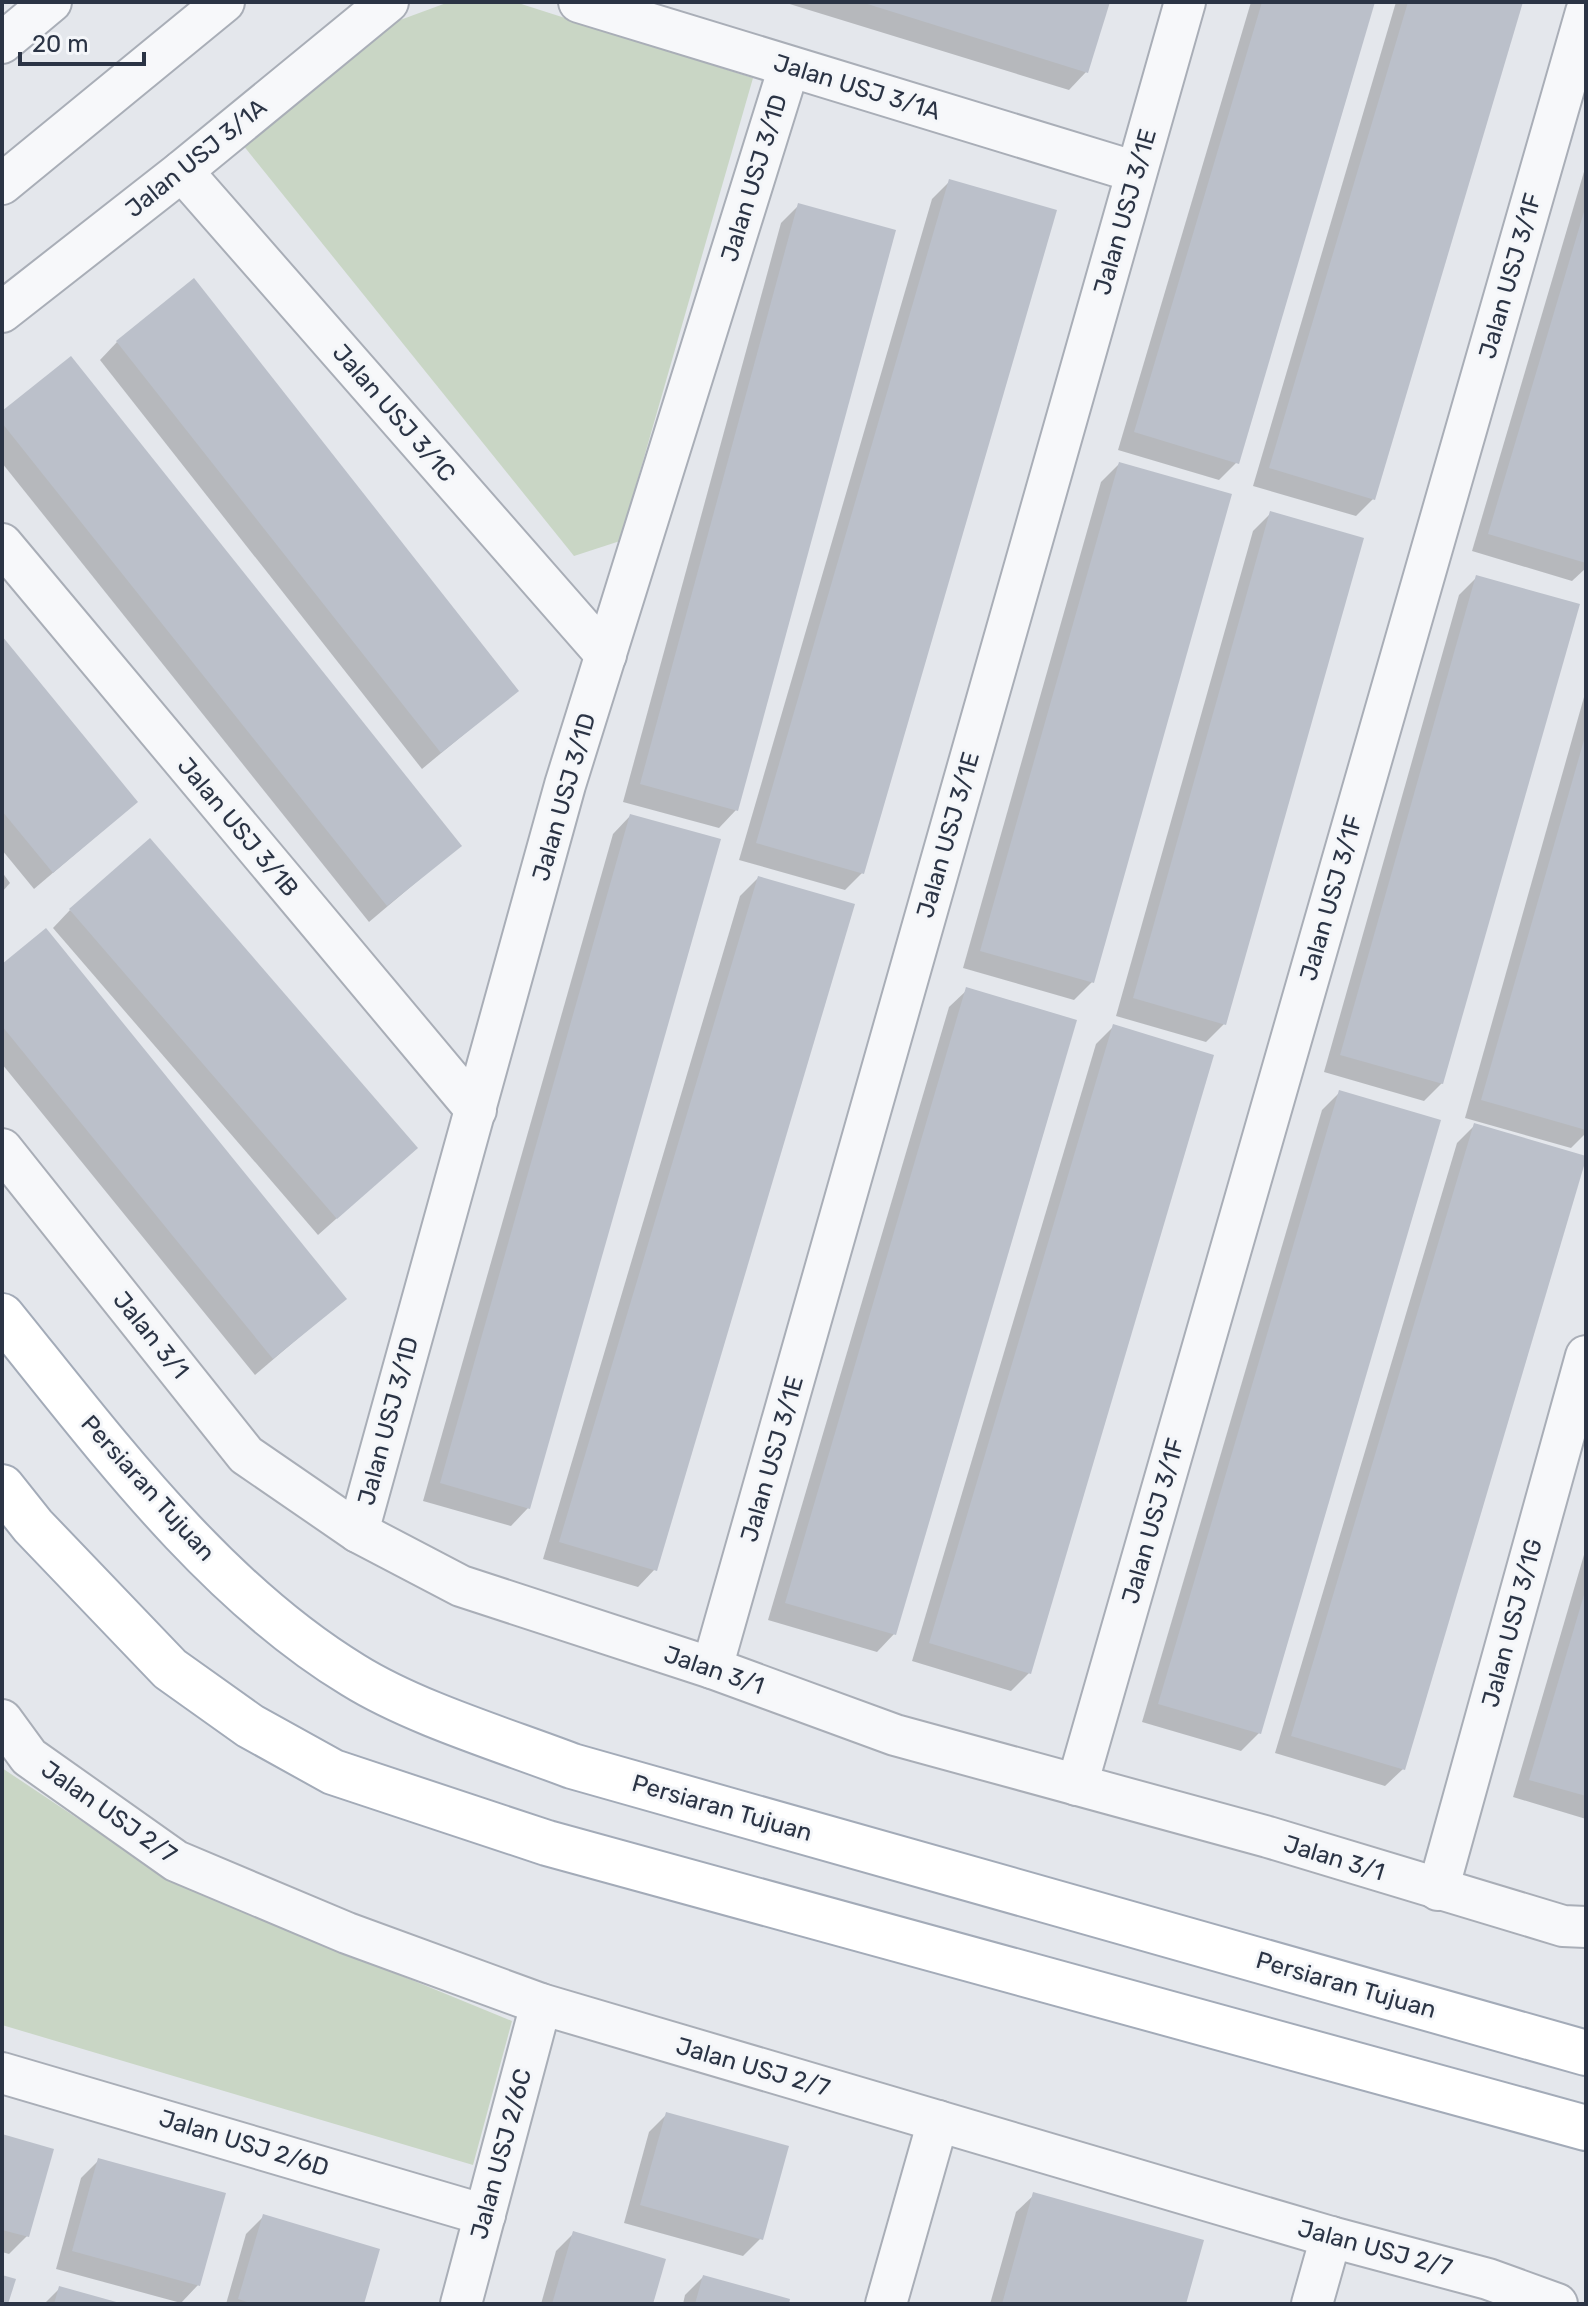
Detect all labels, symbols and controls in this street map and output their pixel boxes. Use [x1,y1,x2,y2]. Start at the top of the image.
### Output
scale bar [20,16,144,66]
text: 20 m [32,30,89,58]
street label: Jalan USJ 3/1A [770,48,944,126]
street label: Jalan USJ 3/1D [715,91,793,265]
street label: Jalan USJ 3/1A [120,93,272,223]
street label: Jalan USJ 3/1E [1088,126,1162,298]
street label: Jalan USJ 3/1F [1473,190,1547,362]
street label: Jalan USJ 3/1C [327,339,461,487]
street label: Jalan USJ 3/1D [527,710,601,884]
street label: Jalan USJ 3/1E [911,749,985,921]
street label: Jalan USJ 3/1B [172,752,304,902]
street label: Jalan USJ 3/1F [1294,812,1368,984]
street label: Jalan 3/1 [107,1286,195,1384]
street label: Jalan USJ 3/1D [352,1334,424,1508]
street label: Jalan USJ 3/1E [735,1373,809,1545]
street label: Persiaran Tujuan [75,1410,221,1566]
street label: Jalan USJ 3/1F [1116,1435,1190,1607]
street label: Jalan USJ 3/1G [1476,1536,1548,1710]
street label: Jalan 3/1 [660,1640,768,1700]
street label: Jalan USJ 2/7 [36,1755,182,1869]
street label: Persiaran Tujuan [629,1769,815,1847]
street label: Jalan 3/1 [1280,1829,1388,1887]
street label: Persiaran Tujuan [1253,1946,1439,2024]
street label: Jalan USJ 2/7 [673,2032,833,2102]
street label: Jalan USJ 2/6C [465,2066,537,2242]
street label: Jalan USJ 2/6D [156,2104,332,2182]
street label: Jalan USJ 2/7 [1295,2214,1455,2282]

